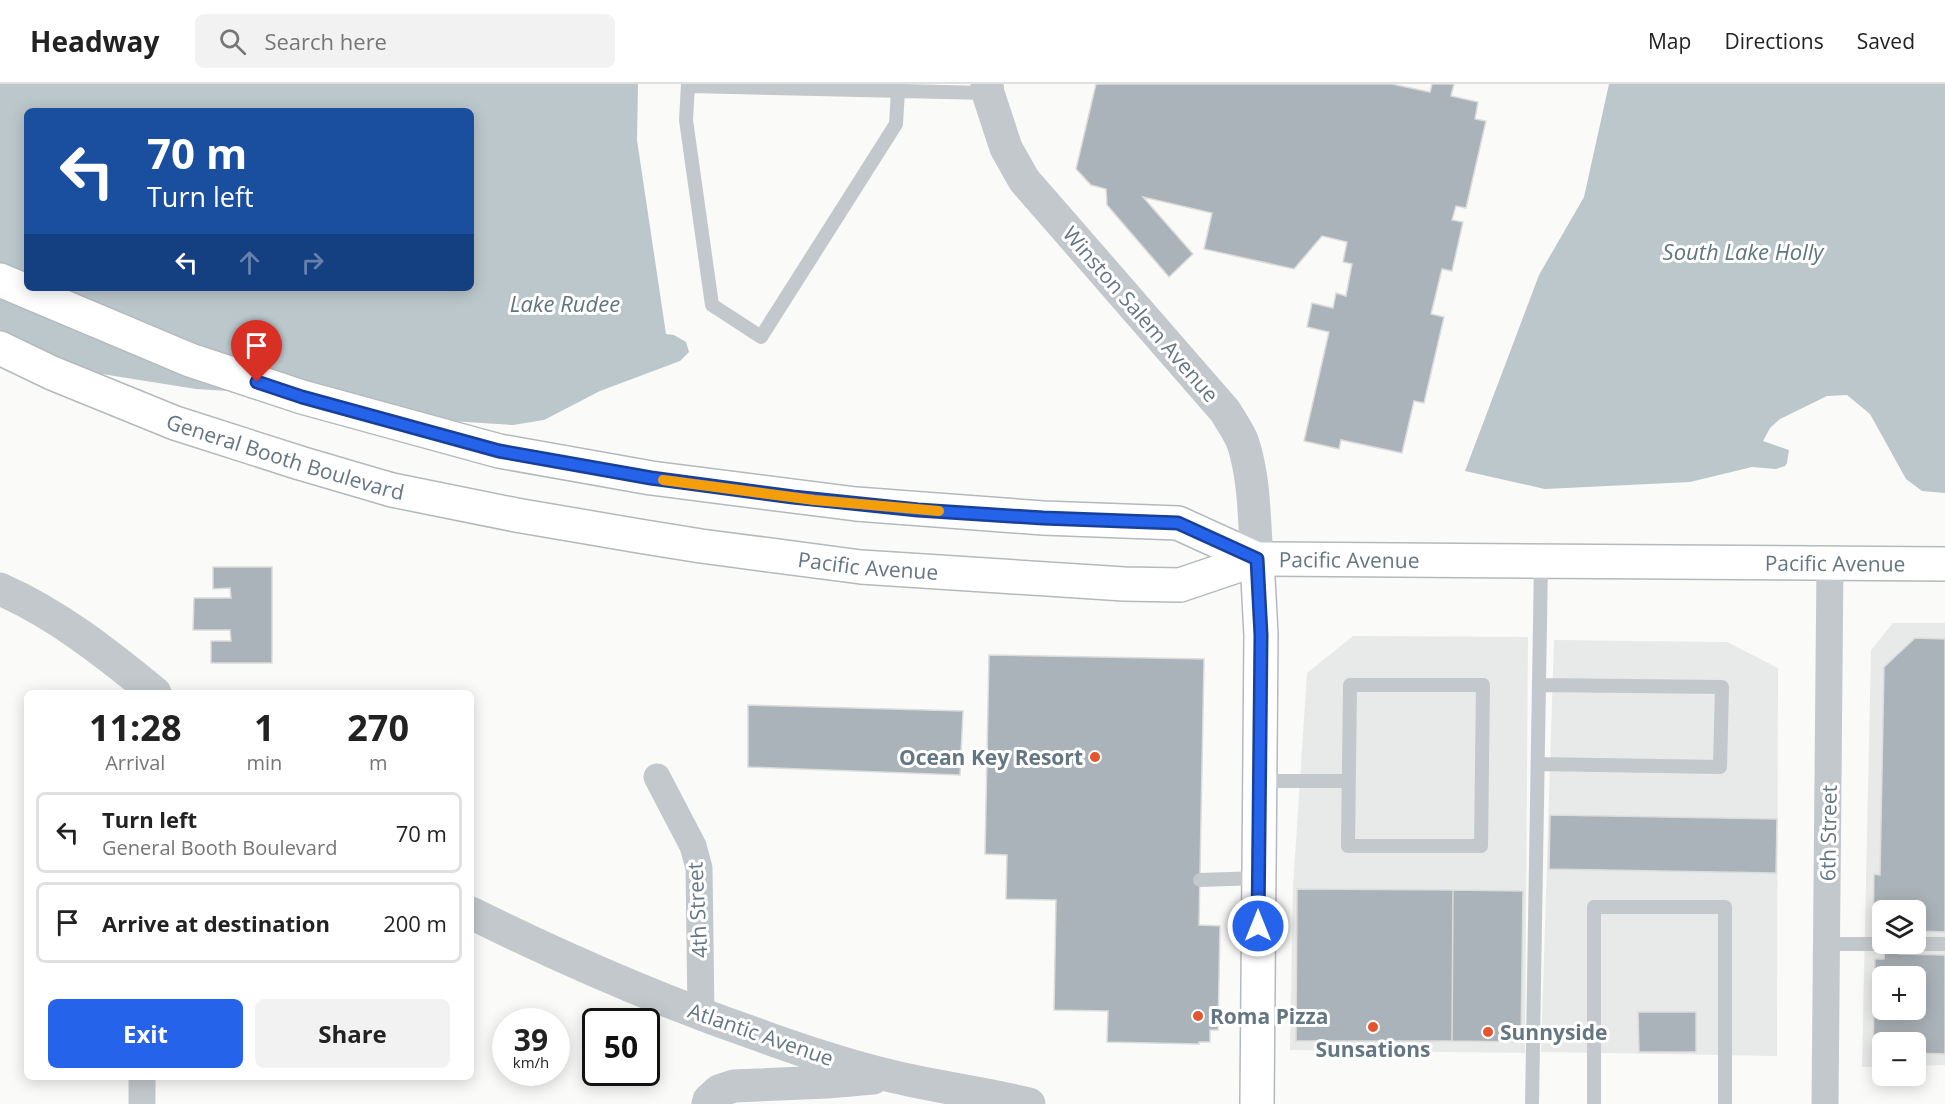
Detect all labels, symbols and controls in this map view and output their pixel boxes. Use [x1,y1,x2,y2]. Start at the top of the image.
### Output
search box [195,14,615,68]
text: Headway [30,22,159,60]
icon: search [216,25,249,58]
text: Search here [264,26,387,56]
text: Map [1648,27,1691,55]
text: Directions [1724,27,1824,55]
text: Saved [1857,27,1915,55]
text: 70 m [147,124,247,181]
icon: left [48,132,126,210]
text: Turn left [147,178,254,215]
street label: Winston Salem Avenue [1057,220,1225,408]
water label: South Lake Holly [1663,236,1825,266]
icon: left [170,246,203,279]
icon: ahead [233,246,266,279]
icon: right [296,246,329,279]
water label: Lake Rudee [510,288,620,318]
pin [231,320,282,382]
icon: arrive [240,329,273,362]
street label: General Booth Boulevard [162,407,407,506]
street label: Pacific Avenue [796,545,939,586]
street label: Pacific Avenue [1279,545,1420,574]
street label: Pacific Avenue [1765,549,1906,578]
text: 11:28 [89,703,182,752]
text: 1 [254,703,275,752]
text: 270 [347,703,409,752]
place label: Ocean Key Resort [899,743,1083,771]
text: Arrival [105,749,165,776]
text: min [246,749,282,776]
text: m [369,749,387,776]
marker: Ocean Key Resort [1088,750,1102,764]
street label: 6th Street [1813,785,1843,881]
text: Turn left [102,804,197,834]
icon: left [51,816,84,849]
text: 70 m [396,818,447,848]
text: General Booth Boulevard [102,834,337,861]
street label: 4th Street [680,861,714,959]
position arrow [1226,894,1290,958]
map controls [1872,900,1926,1086]
button: layers [1872,900,1926,954]
icon: arrive [51,906,84,939]
text: Arrive at destination [102,908,330,938]
text: 200 m [383,908,447,938]
button: + [1872,966,1926,1020]
street label: Atlantic Avenue [685,996,837,1072]
button: Exit [48,999,243,1068]
button: Share [255,999,450,1068]
place label: Roma Pizza [1210,1002,1328,1030]
speed limit sign: 50 [582,1008,660,1086]
marker: Roma Pizza [1191,1009,1205,1023]
place label: Sunnyside [1500,1018,1607,1046]
text: 39 [514,1019,548,1060]
marker: Sunsations [1366,1020,1380,1034]
marker: Sunnyside [1481,1025,1495,1039]
button: − [1872,1032,1926,1086]
place label: Sunsations [1315,1035,1431,1063]
text: km/h [513,1052,549,1072]

